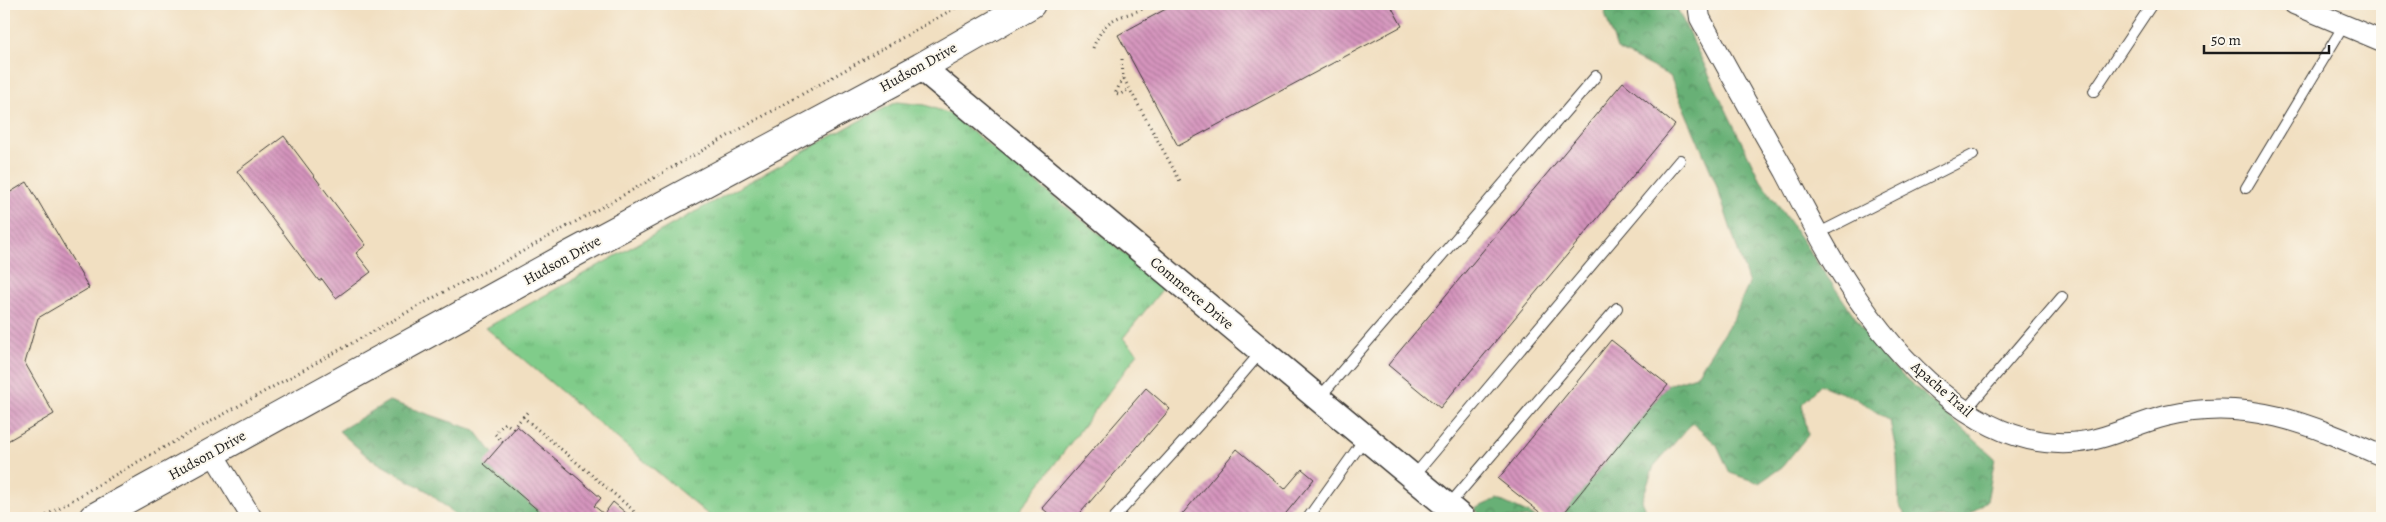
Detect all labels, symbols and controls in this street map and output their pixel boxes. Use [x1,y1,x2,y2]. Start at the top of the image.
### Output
scale bar [2204,22,2328,54]
text: 50 m [2211,30,2241,50]
street label: Hudson Drive [876,37,961,97]
street label: Hudson Drive [520,230,605,290]
street label: Commerce Drive [1146,252,1238,334]
street label: Apache Trail [1906,356,1977,422]
street label: Hudson Drive [165,425,250,485]

